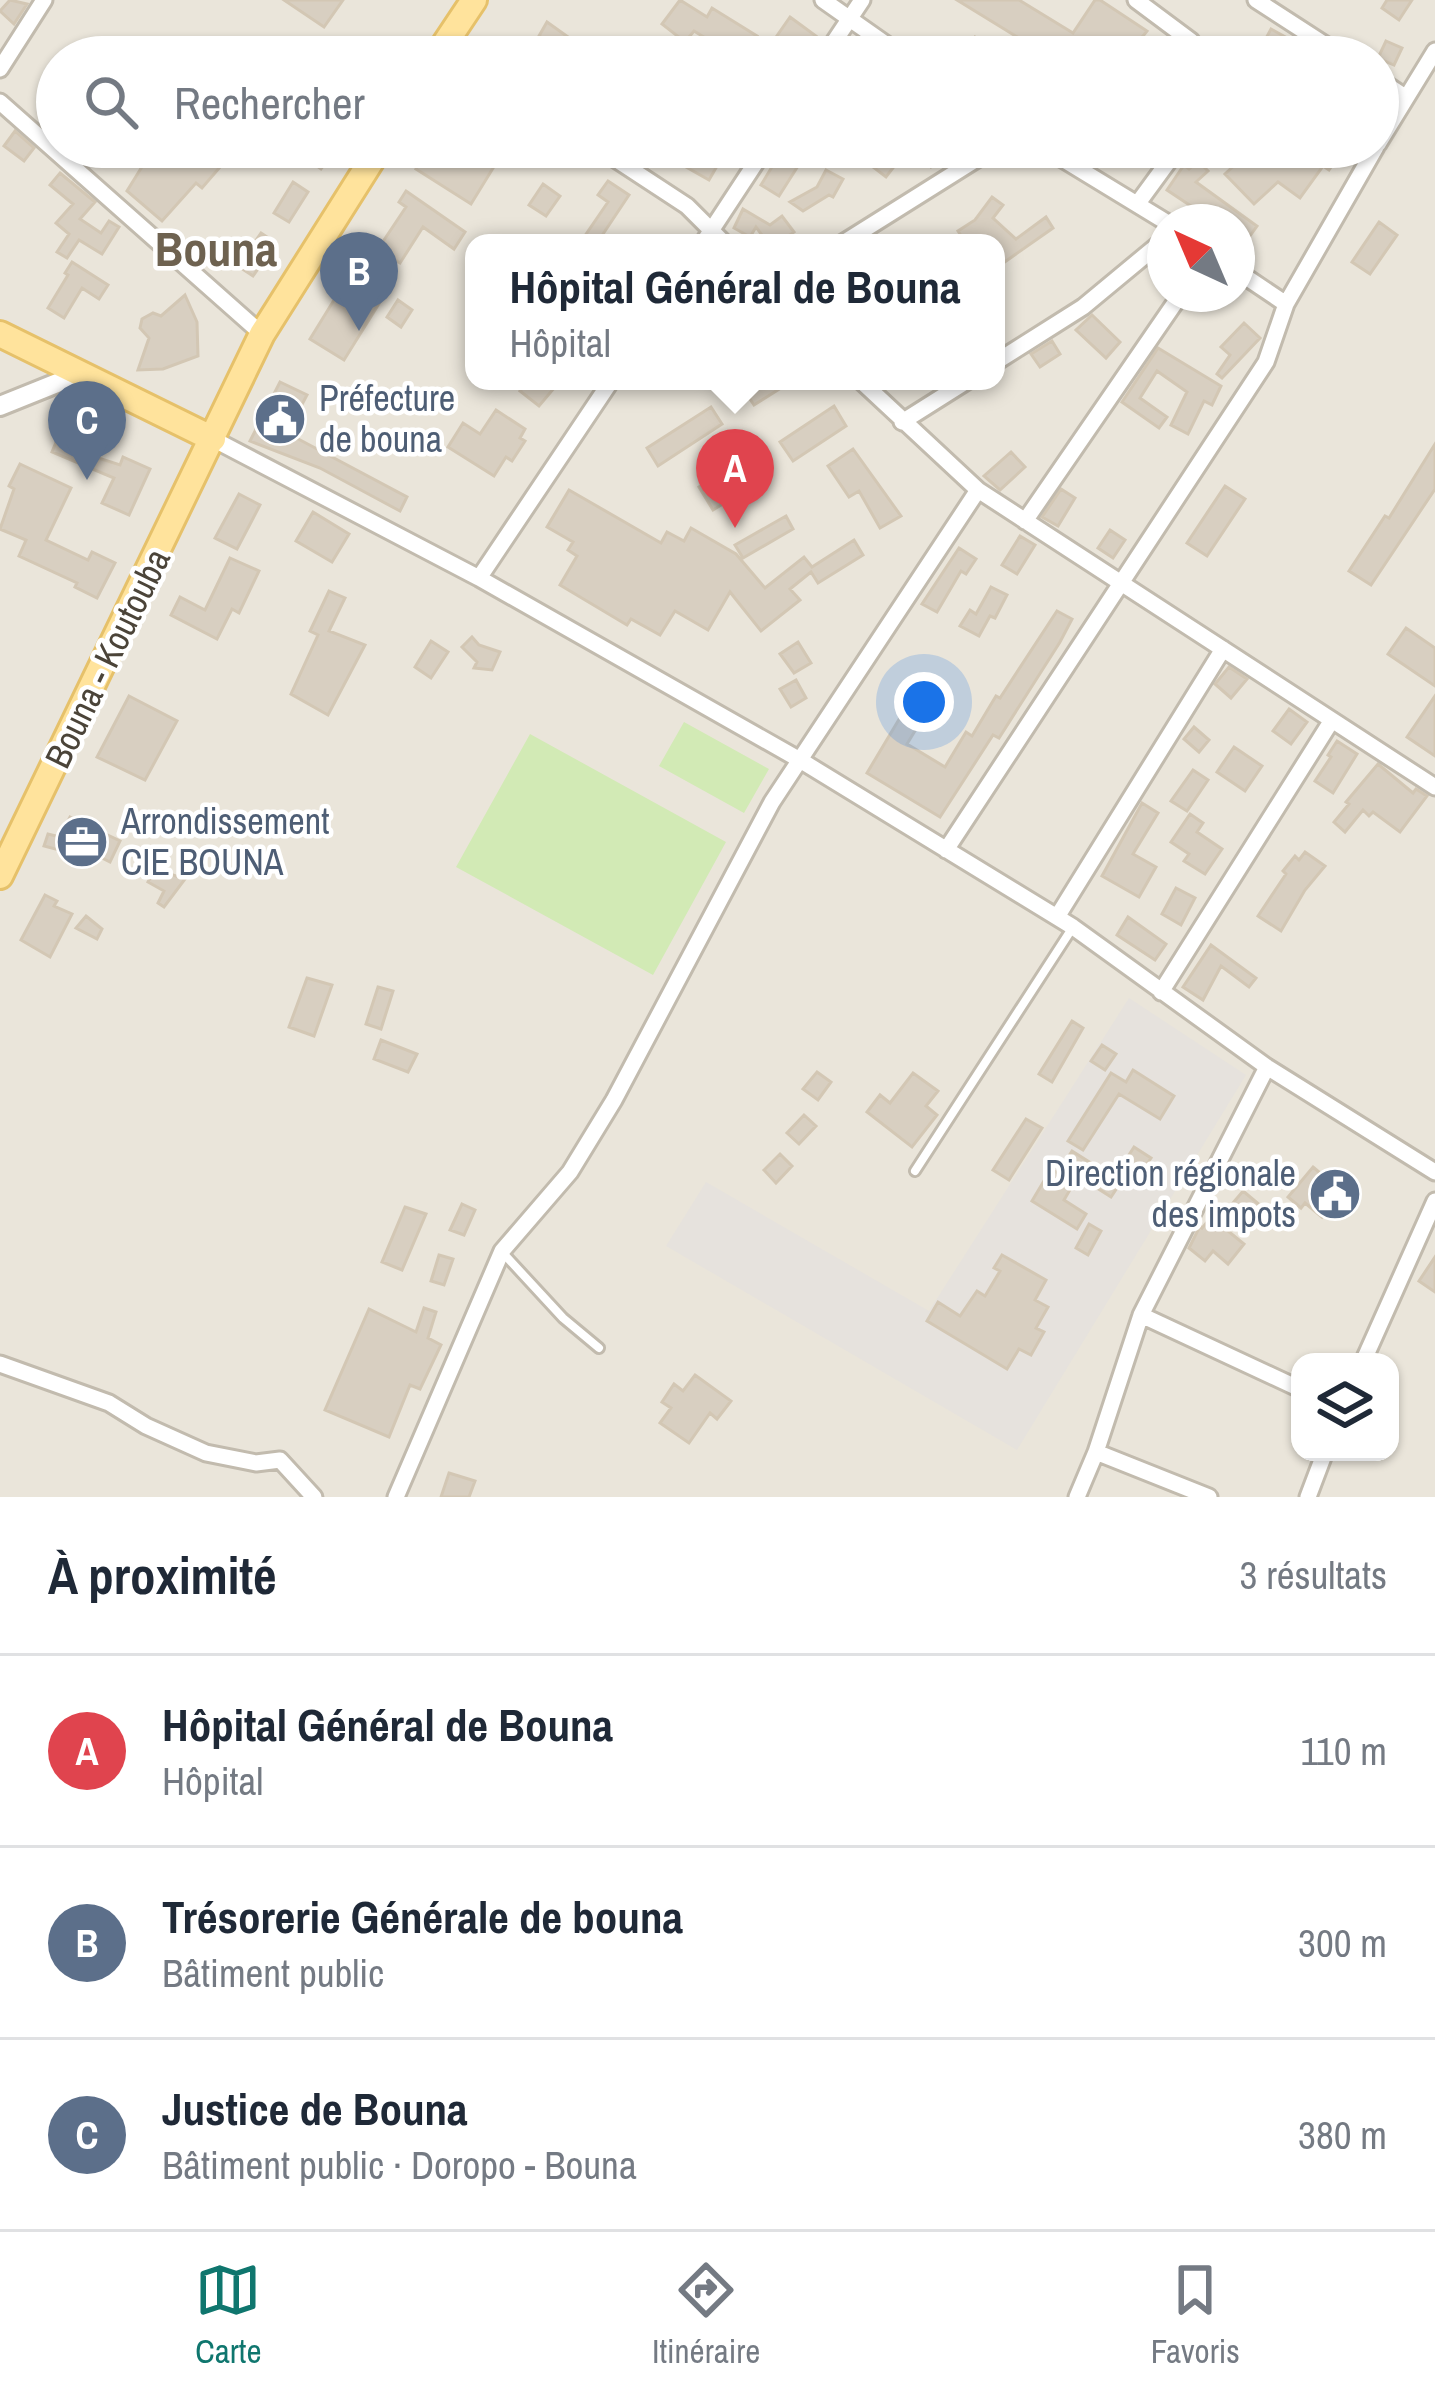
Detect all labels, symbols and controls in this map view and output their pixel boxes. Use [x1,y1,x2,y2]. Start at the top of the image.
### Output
search box [36,36,1399,168]
icon: search [78,69,144,135]
text: Rechercher [174,72,365,133]
north arrow [1147,204,1255,312]
district label: Bouna [155,216,277,281]
pin: B [320,232,398,331]
popup [465,234,1005,390]
text: Hôpital Général de Bouna [509,256,961,317]
text: Hôpital [509,317,611,369]
place label: Préfecture de bouna [319,374,455,463]
pin: C [48,381,126,480]
public building icon: Préfecture de bouna [252,391,308,447]
pin: A [696,429,774,528]
street label: Bouna - Koutouba [33,541,181,775]
your location [894,672,954,732]
place label: Arrondissement CIE BOUNA [120,797,329,886]
office icon: Arrondissement CIE BOUNA [54,814,110,870]
place label: Direction régionale des impots [1045,1149,1296,1238]
public building icon: Direction régionale des impots [1307,1166,1363,1222]
map controls [1291,1353,1399,1461]
button: layers [1291,1353,1399,1461]
text: À proximité [48,1541,277,1610]
text: 3 résultats [1239,1549,1387,1601]
text: Hôpital Général de Bouna [162,1694,613,1755]
text: A [75,1725,99,1777]
text: 110 m [1300,1725,1387,1777]
text: Hôpital [162,1755,263,1807]
text: Trésorerie Générale de bouna [162,1886,683,1947]
text: B [75,1917,99,1969]
text: 300 m [1298,1917,1387,1969]
text: Bâtiment public [162,1947,384,1999]
text: Justice de Bouna [162,2078,468,2139]
text: C [75,2109,99,2161]
text: 380 m [1298,2109,1387,2161]
text: Bâtiment public · Doropo - Bouna [162,2139,637,2191]
tab: Carte [195,2257,261,2373]
tab: Itinéraire [652,2257,760,2373]
tab: Favoris [1151,2257,1240,2373]

